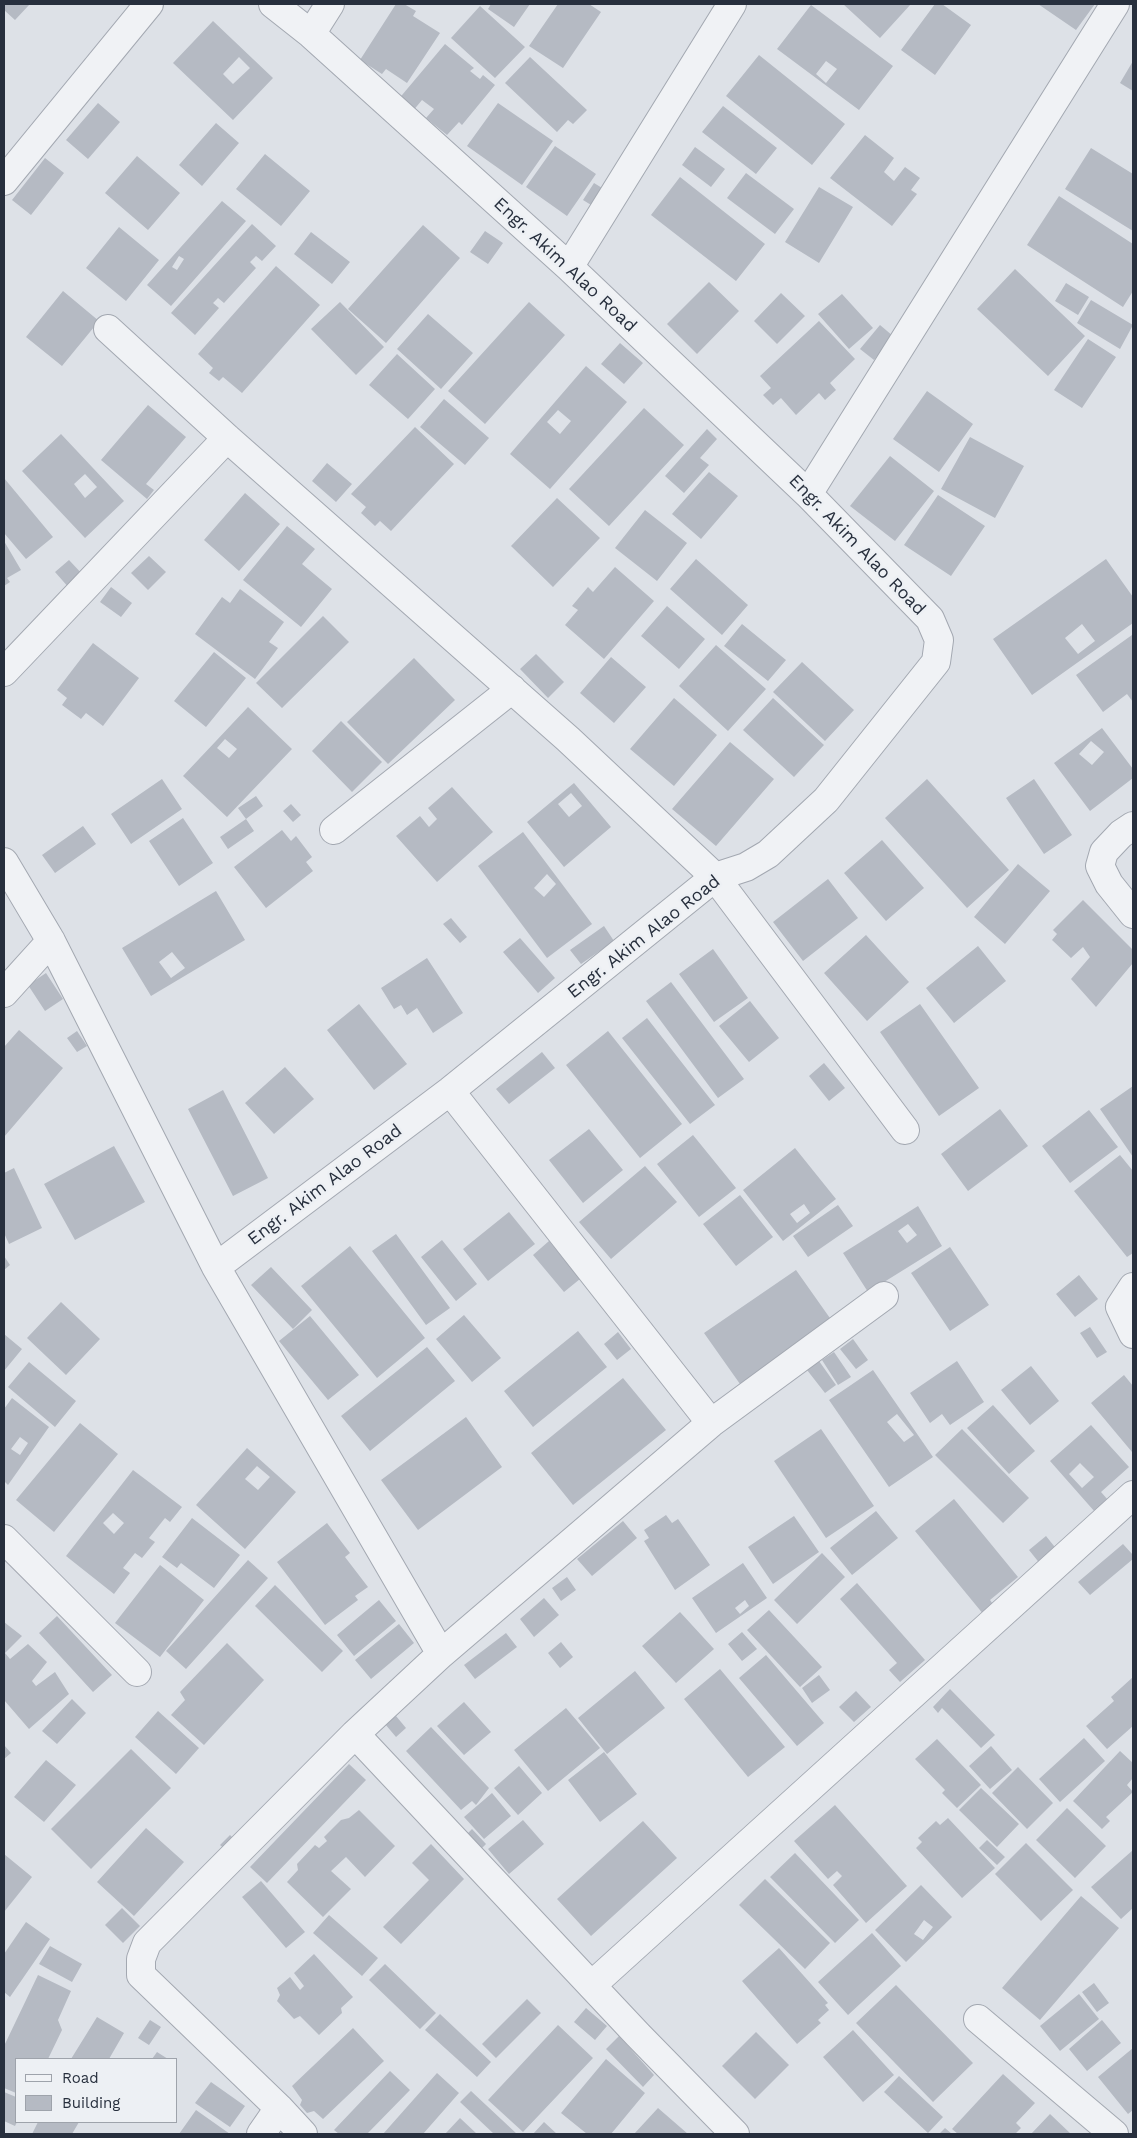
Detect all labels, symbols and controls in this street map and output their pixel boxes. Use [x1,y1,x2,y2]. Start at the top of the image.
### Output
street label: Engr. Akim Alao Road [489,193,641,337]
street label: Engr. Akim Alao Road [784,470,930,620]
street label: Engr. Akim Alao Road [563,871,725,1003]
street label: Engr. Akim Alao Road [244,1120,406,1250]
legend [15,2058,178,2123]
text: Road [62,2069,99,2087]
text: Building [62,2094,120,2112]

